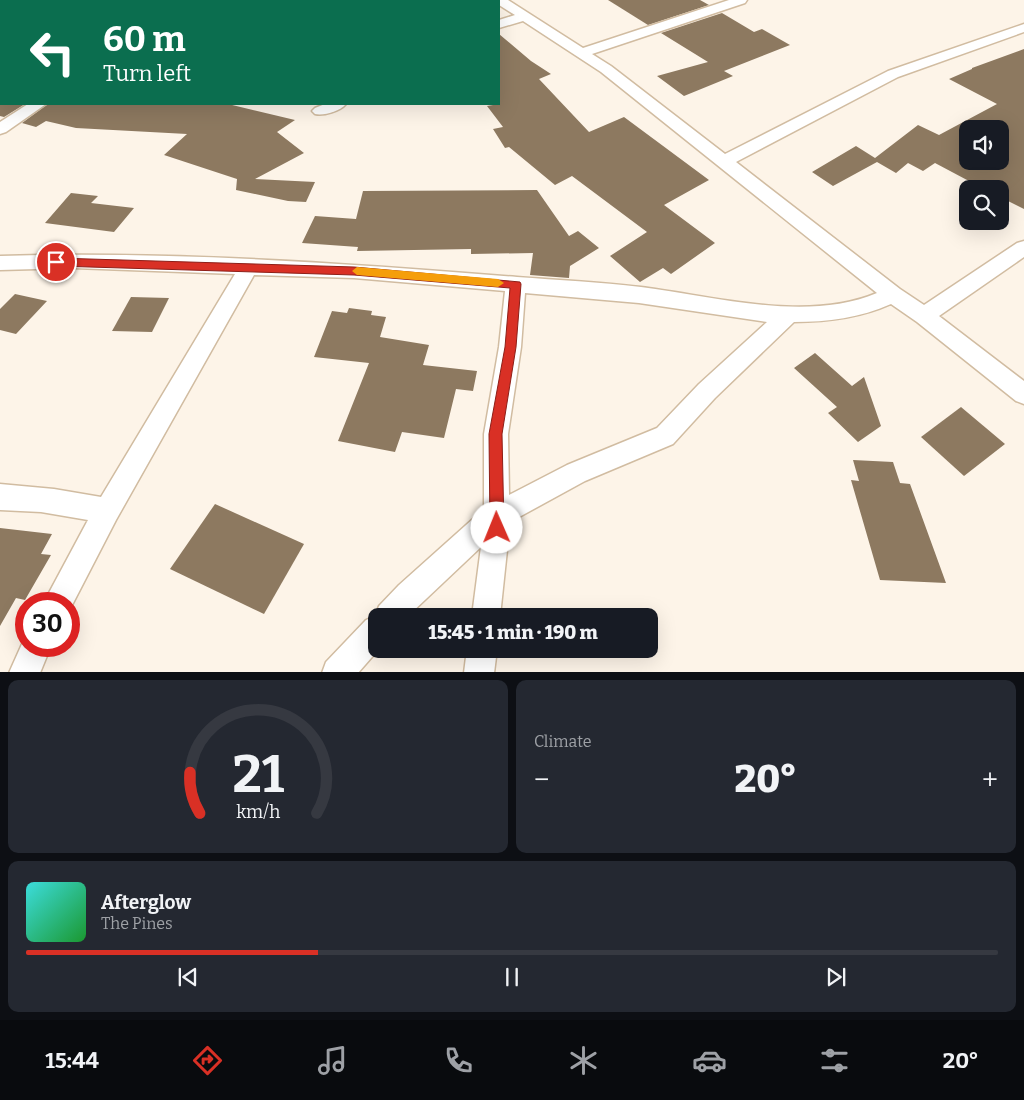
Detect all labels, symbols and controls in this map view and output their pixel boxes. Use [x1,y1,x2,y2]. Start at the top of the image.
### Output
text: 60 m [103,18,186,60]
icon: left [20,20,85,85]
text: Turn left [103,60,191,87]
map controls [959,120,1009,230]
button: sound [959,120,1009,170]
button: search [959,180,1009,230]
pin [35,241,77,283]
icon: arrive [42,248,70,276]
position arrow [470,501,522,553]
speed limit sign: 30 [15,592,80,657]
text: 15:45 · 1 min · 190 m [428,621,598,644]
text: Climate [534,732,592,751]
text: 21 [232,743,284,806]
text: 20° [735,756,797,802]
text: − [534,763,549,796]
text: + [982,763,998,796]
text: km/h [236,801,280,823]
text: Afterglow [101,891,191,914]
text: The Pines [101,914,173,933]
icon: previous [174,963,202,991]
icon: pause [498,963,526,991]
icon: next [822,963,850,991]
icon: directions [190,1043,225,1078]
icon: music [315,1043,350,1078]
icon: phone [441,1043,476,1078]
icon: climate [566,1043,601,1078]
icon: car [692,1043,727,1078]
icon: filters [817,1043,852,1078]
text: 15:44 [45,1047,99,1074]
text: 20° [943,1047,979,1074]

